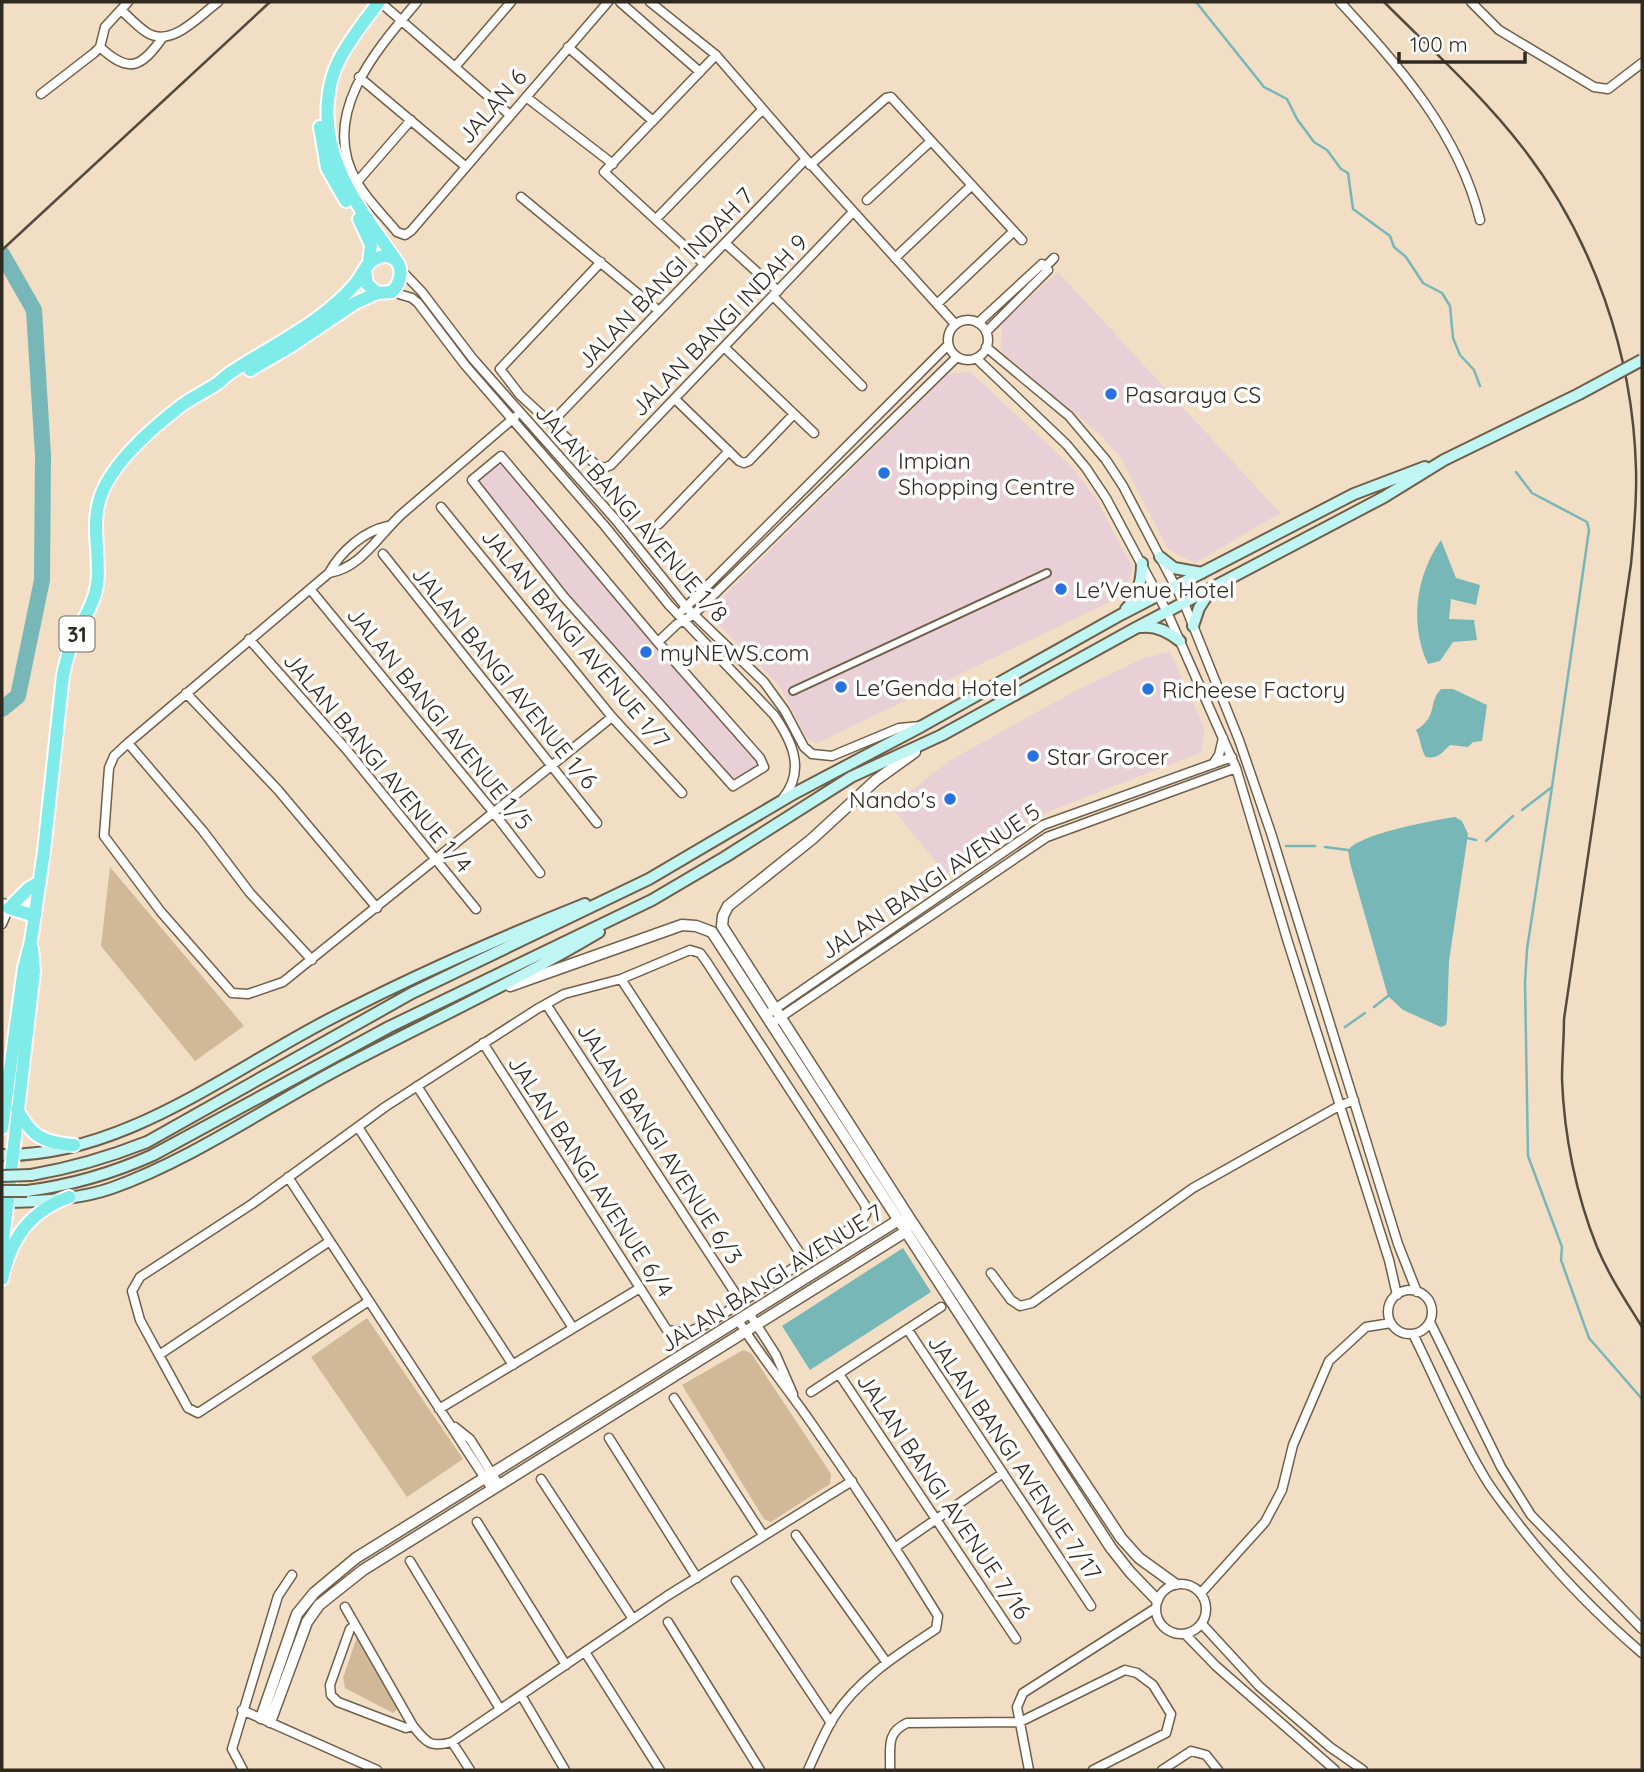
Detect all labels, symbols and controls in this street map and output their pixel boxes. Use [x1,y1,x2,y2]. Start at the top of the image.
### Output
scale bar [1399,21,1525,65]
text: 100 m [1410,31,1468,57]
street label: JALAN 6 [451,62,533,150]
street label: JALAN BANGI INDAH 7 [571,181,759,375]
street label: JALAN BANGI INDAH 9 [625,228,813,422]
place label: Pasaraya CS [1125,380,1261,409]
marker: Pasaraya CS [1103,386,1119,402]
street label: JALAN BANGI AVENUE 1/8 [530,398,734,628]
place label: Impian Shopping Centre [898,446,1075,501]
marker: Impian Shopping Centre [876,465,892,481]
street label: JALAN BANGI AVENUE 1/7 [475,522,677,754]
street label: JALAN BANGI AVENUE 1/6 [406,559,604,795]
place label: Le'Venue Hotel [1075,575,1235,604]
marker: Le'Venue Hotel [1053,581,1069,597]
street label: JALAN BANGI AVENUE 1/5 [341,600,539,836]
road number: 31 [60,616,94,652]
place label: myNEWS.com [660,638,810,667]
marker: myNEWS.com [638,644,654,660]
street label: JALAN BANGI AVENUE 1/4 [277,646,479,878]
place label: Le'Genda Hotel [855,673,1018,702]
place label: Richeese Factory [1162,675,1345,704]
marker: Le'Genda Hotel [833,679,849,695]
marker: Richeese Factory [1140,681,1156,697]
place label: Star Grocer [1047,742,1169,771]
marker: Star Grocer [1025,748,1041,764]
place label: Nando's [849,785,936,814]
marker: Nando's [942,791,958,807]
street label: JALAN BANGI AVENUE 5 [815,797,1045,965]
street label: JALAN BANGI AVENUE 6/3 [571,1017,749,1269]
street label: JALAN BANGI AVENUE 6/4 [502,1050,680,1302]
street label: JALAN BANGI AVENUE 7 [654,1197,888,1359]
street label: JALAN BANGI AVENUE 7/17 [922,1329,1108,1586]
street label: JALAN BANGI AVENUE 7/16 [851,1367,1037,1625]

